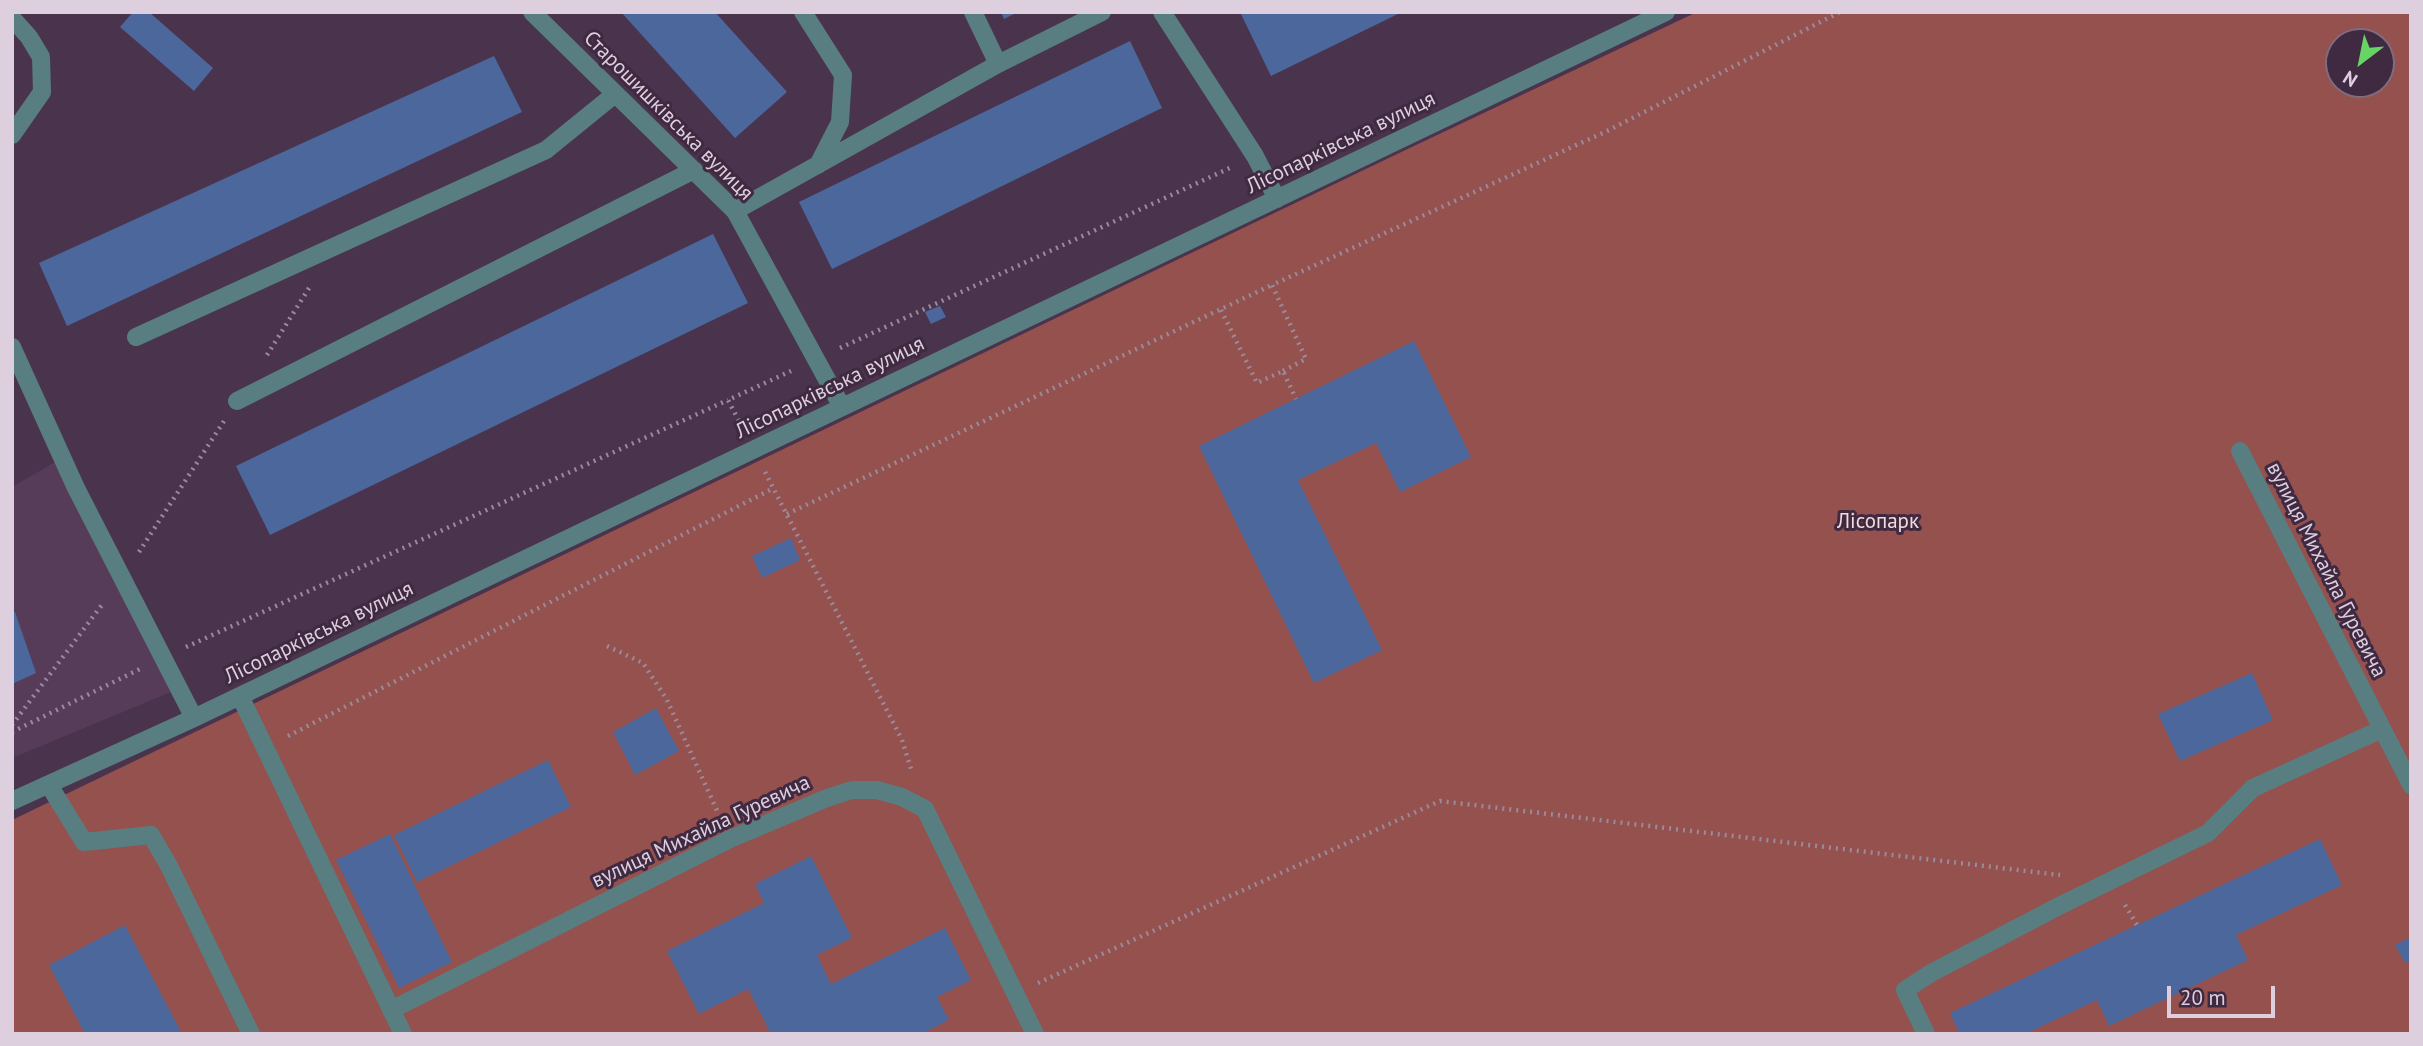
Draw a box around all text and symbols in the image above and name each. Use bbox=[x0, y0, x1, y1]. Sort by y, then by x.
street label: Старошишківська вулиця bbox=[578, 26, 758, 206]
north arrow bbox=[2325, 28, 2395, 98]
text: N bbox=[2338, 66, 2362, 93]
street label: Лісопарківська вулиця bbox=[1242, 86, 1440, 200]
street label: Лісопарківська вулиця bbox=[731, 331, 929, 445]
street label: вулиця Михайла Гуревича bbox=[2261, 458, 2391, 682]
park label: Лісопарк bbox=[1837, 509, 1919, 535]
street label: Лісопарківська вулиця bbox=[220, 576, 418, 690]
street label: вулиця Михайла Гуревича bbox=[588, 770, 814, 894]
scale bar bbox=[2171, 972, 2280, 1016]
text: 20 m bbox=[2180, 984, 2226, 1011]

